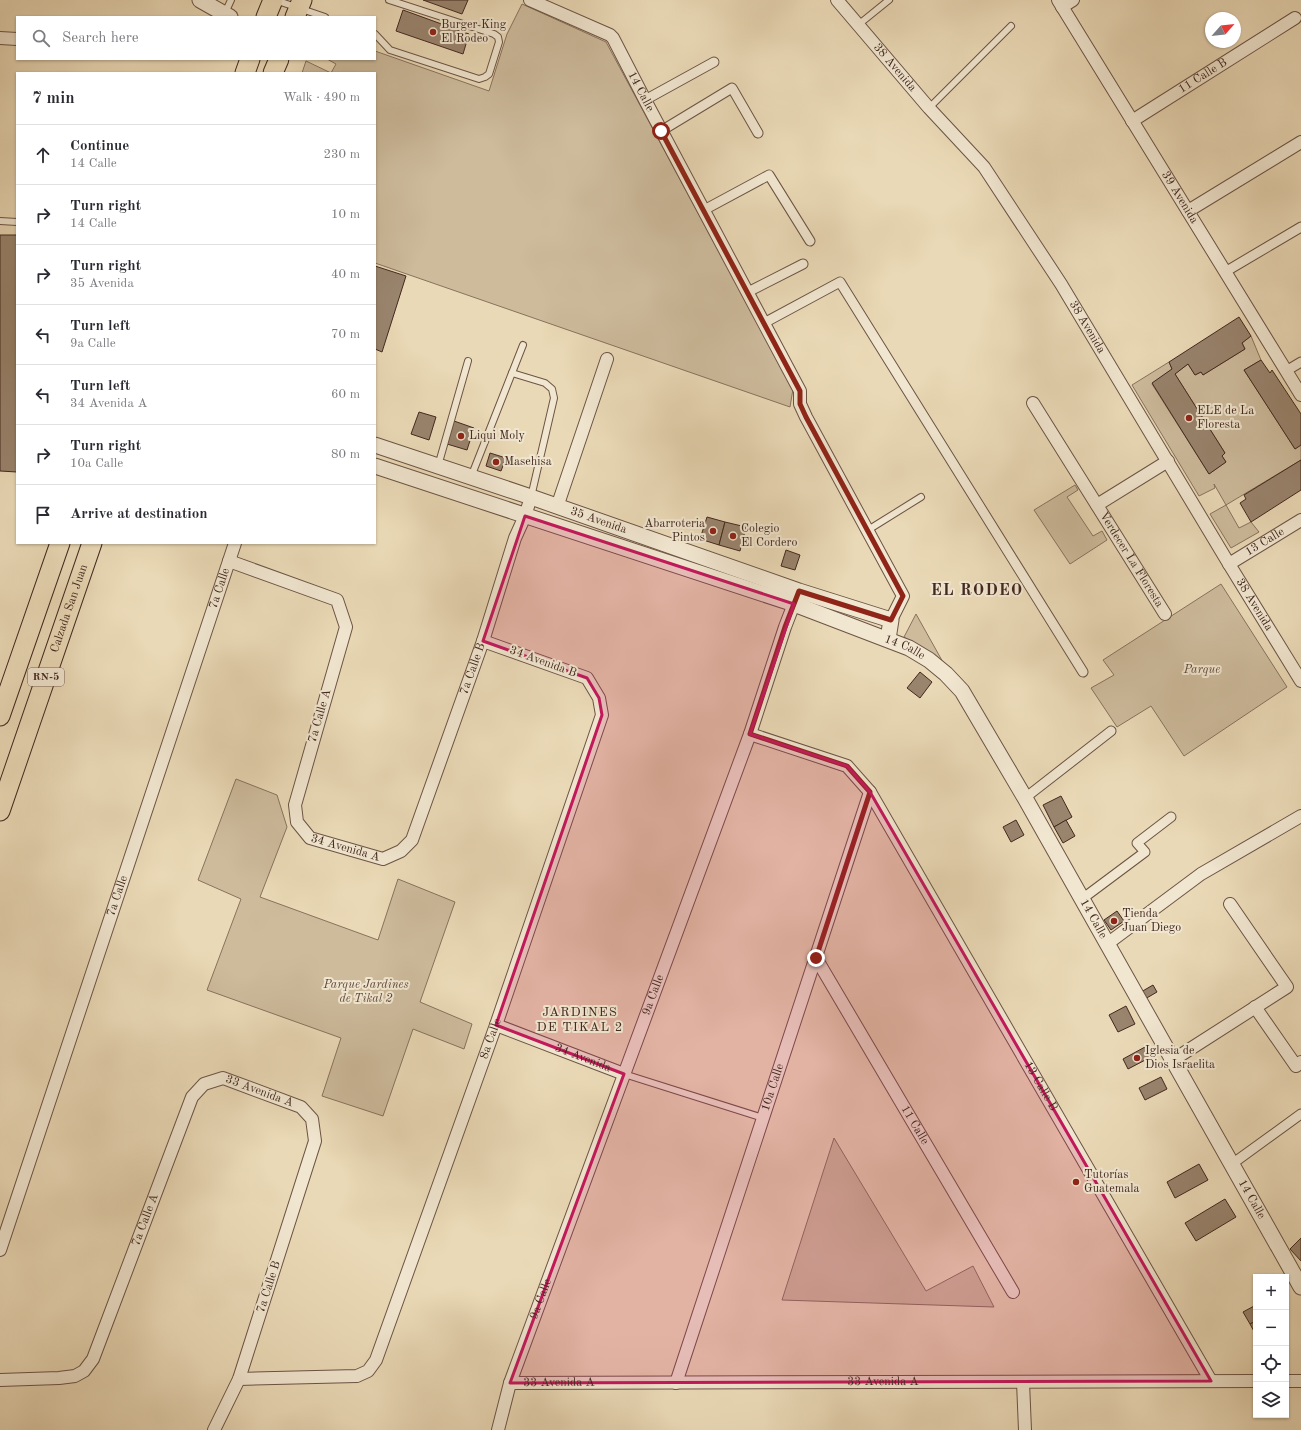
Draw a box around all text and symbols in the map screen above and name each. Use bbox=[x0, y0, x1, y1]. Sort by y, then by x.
north arrow bbox=[1205, 12, 1241, 48]
search box bbox=[16, 16, 376, 60]
place label: Burger King El Rodeo bbox=[441, 19, 507, 45]
icon: search bbox=[30, 27, 52, 49]
marker: Burger King El Rodeo bbox=[428, 27, 438, 37]
text: Search here bbox=[62, 31, 139, 46]
street label: 38 Avenida bbox=[871, 41, 918, 94]
street label: 11 Calle B bbox=[1177, 56, 1229, 96]
street label: 14 Calle bbox=[625, 70, 656, 114]
text: 7 min bbox=[32, 90, 75, 107]
text: Walk · 490 m bbox=[283, 91, 360, 104]
route start bbox=[652, 122, 670, 140]
text: Continue bbox=[70, 139, 129, 154]
icon: ahead bbox=[32, 144, 54, 166]
text: 230 m bbox=[323, 148, 360, 161]
text: 14 Calle bbox=[70, 157, 117, 170]
street label: 39 Avenida bbox=[1159, 169, 1200, 226]
text: Turn right bbox=[70, 199, 141, 214]
icon: right bbox=[32, 204, 54, 226]
text: 10 m bbox=[331, 208, 360, 221]
text: 14 Calle bbox=[70, 217, 117, 230]
text: Turn right bbox=[70, 259, 141, 274]
icon: right bbox=[32, 264, 54, 286]
text: 40 m bbox=[331, 268, 360, 281]
text: 35 Avenida bbox=[70, 277, 134, 290]
street label: 38 Avenida bbox=[1067, 299, 1107, 356]
text: Turn left bbox=[70, 319, 130, 334]
icon: left bbox=[32, 324, 54, 346]
text: 70 m bbox=[331, 328, 360, 341]
text: 9a Calle bbox=[70, 337, 116, 350]
text: Turn left bbox=[70, 379, 130, 394]
icon: left bbox=[32, 384, 54, 406]
text: 60 m bbox=[331, 388, 360, 401]
text: 34 Avenida A bbox=[70, 397, 147, 410]
place label: ELE de La Floresta bbox=[1197, 405, 1254, 431]
marker: ELE de La Floresta bbox=[1184, 413, 1194, 423]
place label: Liqui Moly bbox=[469, 430, 526, 442]
marker: Liqui Moly bbox=[456, 431, 466, 441]
text: Turn right bbox=[70, 439, 141, 454]
icon: right bbox=[32, 444, 54, 466]
text: 80 m bbox=[331, 448, 360, 461]
place label: Masehisa bbox=[504, 456, 552, 468]
text: 10a Calle bbox=[70, 457, 123, 470]
marker: Masehisa bbox=[491, 457, 501, 467]
icon: arrive bbox=[32, 504, 54, 526]
street label: 35 Avenida bbox=[569, 505, 628, 536]
text: Arrive at destination bbox=[70, 507, 208, 522]
street label: Verdecer La Floresta bbox=[1097, 510, 1165, 610]
place label: Abarroteria Pintos bbox=[644, 518, 705, 544]
place label: Colegio El Cordero bbox=[741, 523, 797, 549]
street label: 13 Calle bbox=[1243, 525, 1287, 559]
marker: Abarroteria Pintos bbox=[708, 526, 718, 536]
marker: Colegio El Cordero bbox=[728, 531, 738, 541]
street label: Calzada San Juan bbox=[49, 562, 90, 654]
street label: 7a Calle bbox=[207, 566, 232, 611]
street label: 38 Avenida bbox=[1234, 577, 1275, 633]
district label: EL RODEO bbox=[931, 583, 1023, 599]
street label: 14 Calle bbox=[883, 633, 927, 662]
street label: 7a Calle B bbox=[458, 642, 488, 696]
street label: 34 Avenida B bbox=[508, 644, 578, 680]
park label: Parque bbox=[1183, 664, 1220, 676]
road number: RN-5 bbox=[28, 668, 64, 686]
street label: 7a Calle A bbox=[307, 688, 333, 744]
street label: 34 Avenida A bbox=[309, 833, 381, 864]
street label: 7a Calle bbox=[105, 874, 130, 918]
street label: 14 Calle bbox=[1077, 897, 1109, 941]
place label: Tienda Juan Diego bbox=[1122, 908, 1181, 934]
marker: Tienda Juan Diego bbox=[1109, 916, 1119, 926]
route end bbox=[807, 949, 825, 967]
street label: 9a Calle bbox=[640, 973, 667, 1017]
park label: Parque Jardines de Tikal 2 bbox=[322, 979, 409, 1005]
district label: JARDINES DE TIKAL 2 bbox=[537, 1006, 623, 1034]
street label: 8a Calle bbox=[478, 1016, 504, 1061]
street label: 34 Avenida bbox=[553, 1042, 613, 1074]
place label: Iglesia de Dios Israelita bbox=[1145, 1045, 1215, 1071]
marker: Iglesia de Dios Israelita bbox=[1132, 1053, 1142, 1063]
street label: 13 Calle B bbox=[1021, 1060, 1059, 1113]
street label: 10a Calle bbox=[760, 1062, 787, 1113]
street label: 33 Avenida A bbox=[224, 1073, 295, 1110]
street label: 11 Calle bbox=[898, 1103, 931, 1147]
place label: Tutorías Guatemala bbox=[1084, 1169, 1139, 1195]
marker: Tutorías Guatemala bbox=[1071, 1177, 1081, 1187]
street label: 14 Calle bbox=[1236, 1178, 1268, 1222]
street label: 7a Calle A bbox=[130, 1192, 161, 1248]
street label: 7a Calle B bbox=[255, 1260, 283, 1314]
map controls bbox=[1253, 1274, 1289, 1418]
button: + bbox=[1253, 1274, 1289, 1310]
street label: 9a Calle bbox=[528, 1277, 554, 1321]
button: − bbox=[1253, 1310, 1289, 1346]
button: locate bbox=[1253, 1346, 1289, 1382]
street label: 33 Avenida A bbox=[847, 1376, 919, 1388]
street label: 33 Avenida A bbox=[523, 1377, 595, 1389]
button: layers bbox=[1253, 1382, 1289, 1418]

